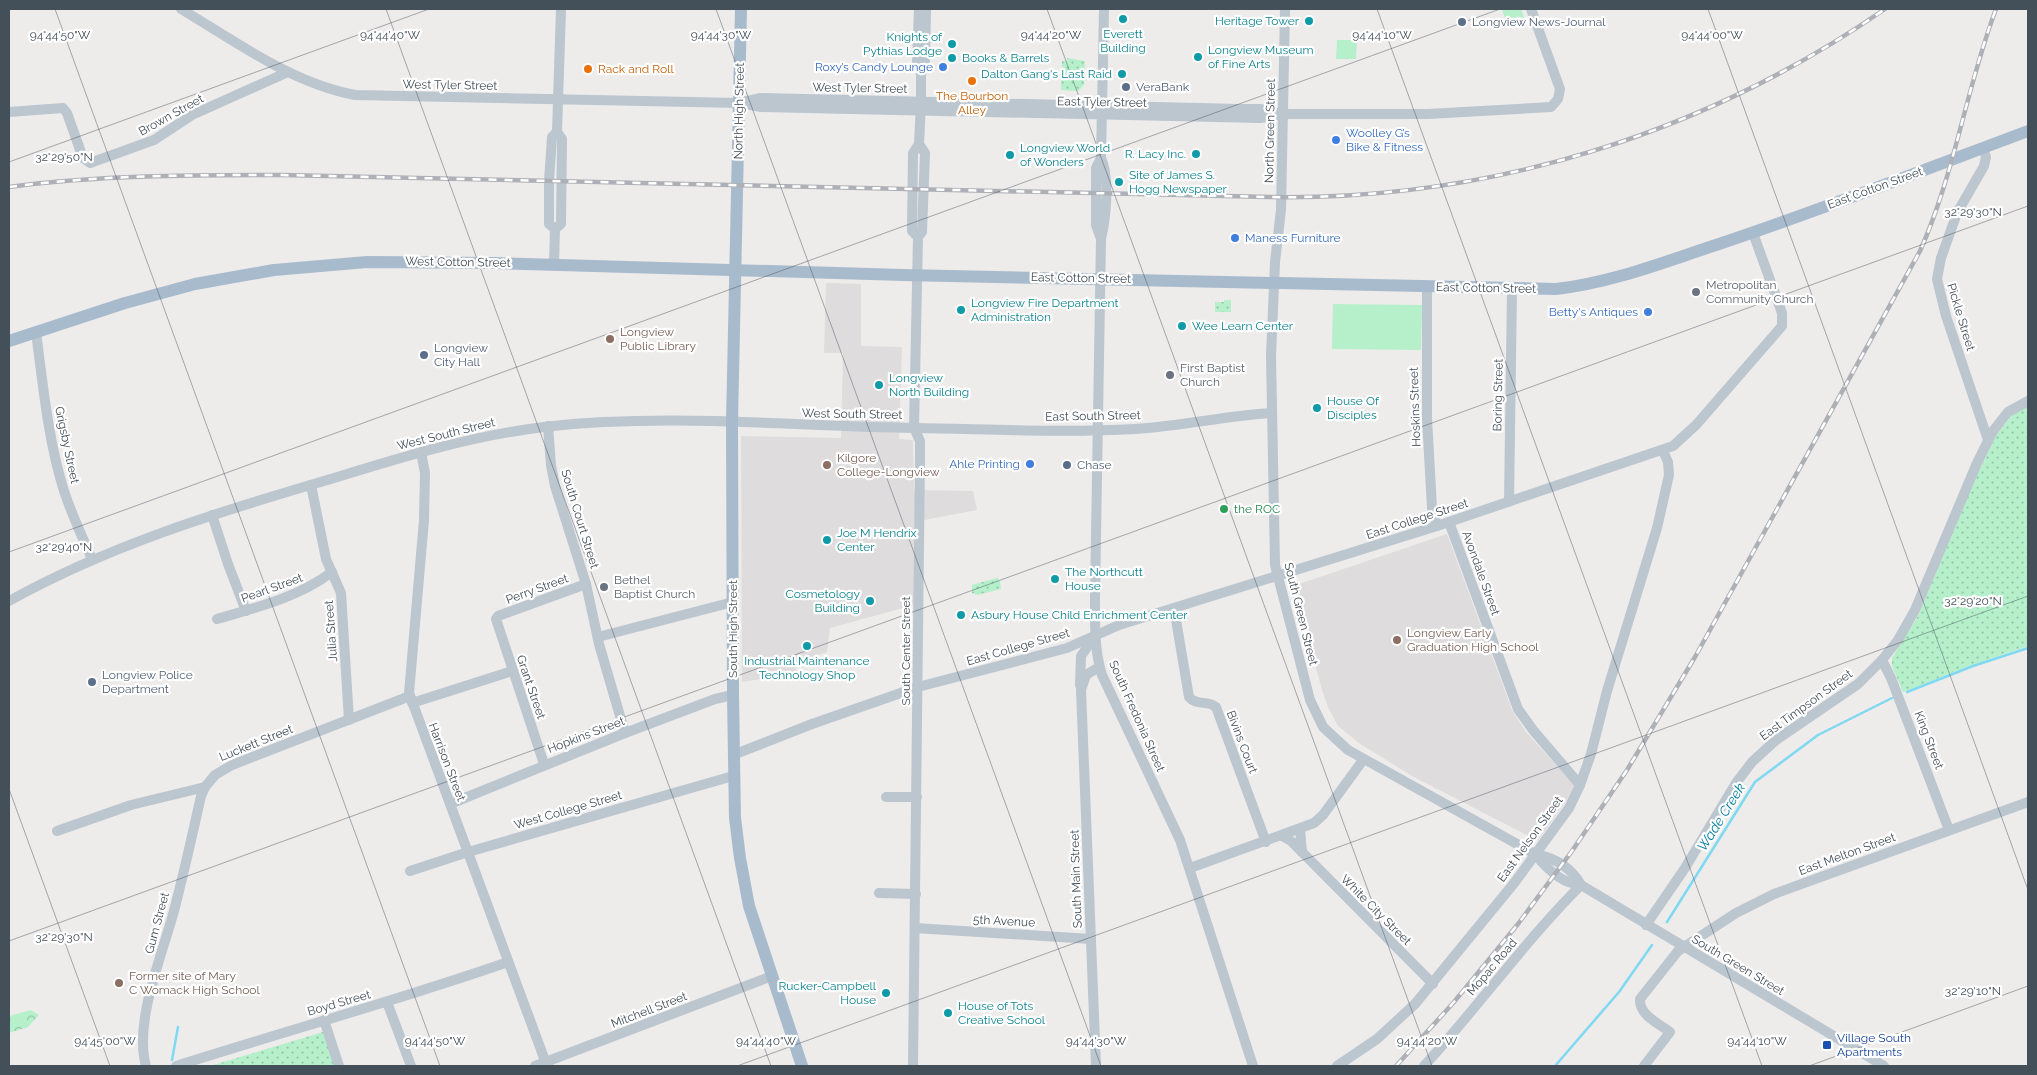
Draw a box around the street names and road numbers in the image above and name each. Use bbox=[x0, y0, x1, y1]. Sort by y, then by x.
street label: North High Street bbox=[731, 62, 747, 160]
street label: West Tyler Street bbox=[403, 77, 497, 93]
street label: North Green Street bbox=[1262, 79, 1278, 183]
street label: West Tyler Street bbox=[813, 80, 907, 96]
street label: Brown Street bbox=[136, 91, 206, 139]
street label: East Tyler Street bbox=[1057, 94, 1147, 110]
street label: East Cotton Street bbox=[1825, 164, 1925, 212]
street label: West Cotton Street bbox=[405, 254, 511, 270]
street label: East Cotton Street bbox=[1031, 270, 1131, 286]
street label: East Cotton Street bbox=[1436, 280, 1536, 296]
street label: Pickle Street bbox=[1944, 282, 1978, 352]
street label: Boring Street bbox=[1490, 359, 1506, 431]
street label: Hoskins Street bbox=[1407, 367, 1423, 447]
street label: Grigsby Street bbox=[52, 405, 82, 485]
street label: West South Street bbox=[802, 406, 902, 422]
street label: East South Street bbox=[1045, 408, 1141, 424]
street label: West South Street bbox=[396, 415, 496, 453]
street label: South Court Street bbox=[558, 468, 602, 570]
street label: East College Street bbox=[1364, 496, 1470, 542]
street label: Avondale Street bbox=[1459, 529, 1503, 617]
street label: South Green Street bbox=[1281, 561, 1321, 667]
street label: Pearl Street bbox=[239, 570, 305, 606]
street label: Perry Street bbox=[504, 571, 570, 607]
street label: South High Street bbox=[726, 580, 740, 678]
street label: South Center Street bbox=[899, 596, 913, 706]
street label: Julia Street bbox=[322, 600, 340, 662]
street label: East College Street bbox=[965, 626, 1071, 668]
street label: Grant Street bbox=[514, 653, 548, 721]
street label: South Fredonia Street bbox=[1106, 658, 1168, 774]
street label: East Timpson Street bbox=[1757, 667, 1855, 743]
street label: Bivins Court bbox=[1224, 709, 1260, 775]
street label: King Street bbox=[1912, 709, 1946, 771]
street label: Hopkins Street bbox=[545, 714, 627, 756]
street label: Harrison Street bbox=[426, 721, 468, 803]
street label: Luckett Street bbox=[217, 722, 295, 764]
street label: West College Street bbox=[513, 788, 623, 832]
street label: East Nelson Street bbox=[1494, 793, 1566, 885]
street label: South Main Street bbox=[1067, 829, 1085, 929]
street label: East Melton Street bbox=[1797, 830, 1897, 878]
street label: White City Street bbox=[1338, 872, 1414, 948]
street label: Gum Street bbox=[142, 891, 172, 955]
street label: 5th Avenue bbox=[972, 912, 1036, 930]
street label: South Green Street bbox=[1689, 932, 1787, 998]
street label: Mopac Road bbox=[1464, 936, 1520, 998]
street label: Boyd Street bbox=[306, 987, 372, 1019]
street label: Mitchell Street bbox=[609, 989, 689, 1031]

